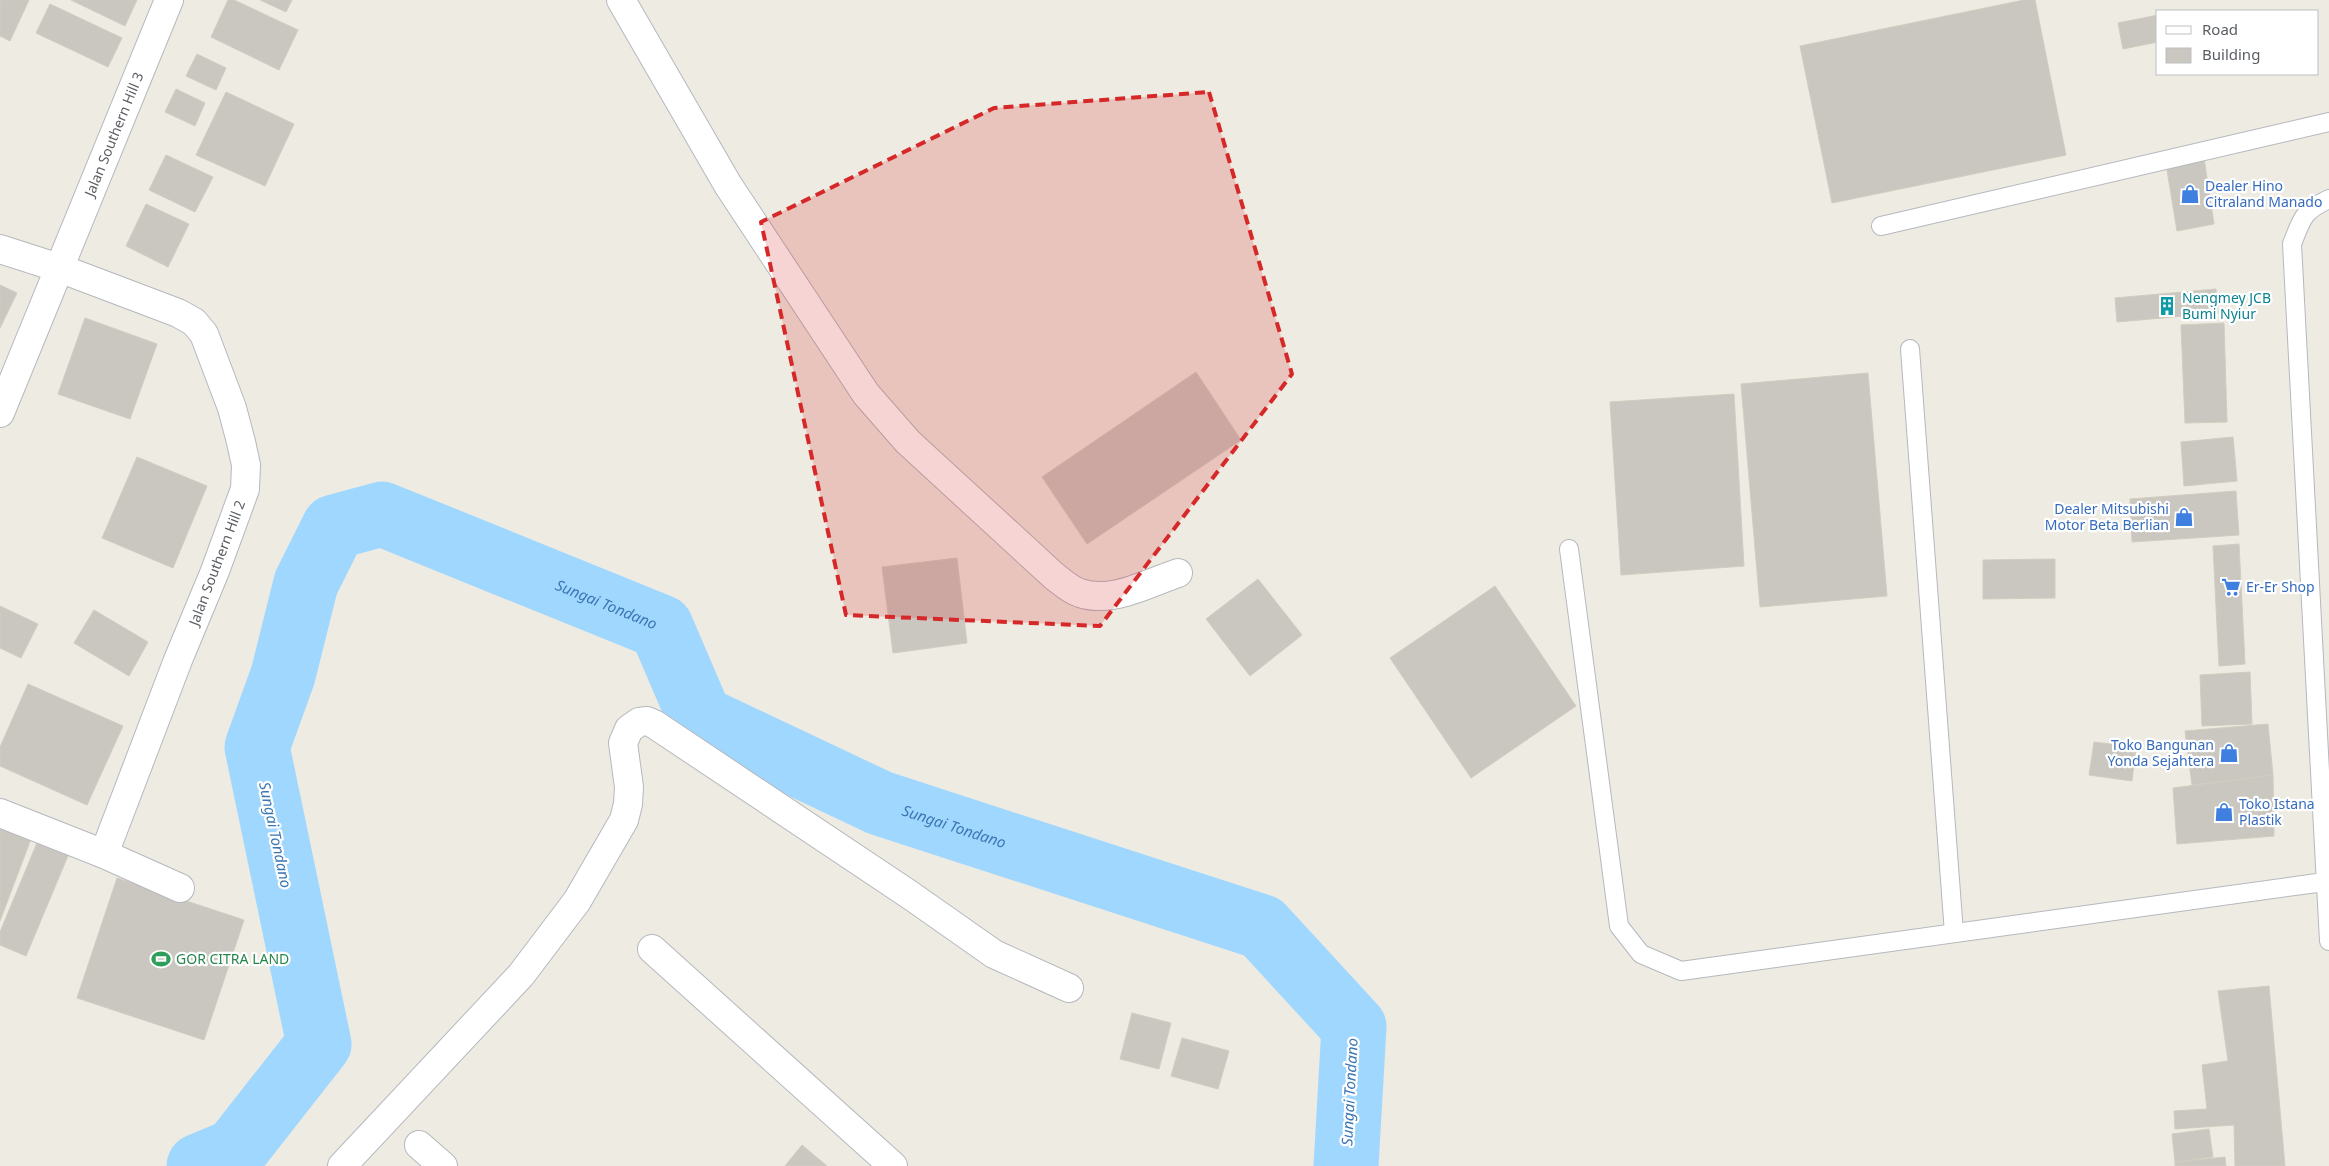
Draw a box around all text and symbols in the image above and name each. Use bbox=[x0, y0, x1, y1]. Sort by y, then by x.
legend bbox=[2156, 10, 2319, 75]
text: Road bbox=[2202, 19, 2238, 39]
text: Building bbox=[2202, 44, 2260, 64]
street label: Jalan Southern Hill 3 bbox=[79, 69, 147, 201]
place label: Dealer Hino Citraland Manado bbox=[2205, 176, 2322, 211]
shop icon: Dealer Hino Citraland Manado bbox=[2179, 183, 2201, 205]
place label: Nengmey JCB Bumi Nyiur bbox=[2182, 288, 2271, 323]
building icon: Nengmey JCB Bumi Nyiur bbox=[2156, 295, 2178, 317]
street label: Jalan Southern Hill 2 bbox=[183, 497, 249, 630]
place label: Dealer Mitsubishi Motor Beta Berlian bbox=[2045, 499, 2169, 534]
shop icon: Dealer Mitsubishi Motor Beta Berlian bbox=[2173, 506, 2195, 528]
water label: Sungai Tondano bbox=[553, 574, 660, 633]
supermarket icon: Er-Er Shop bbox=[2220, 576, 2242, 598]
place label: Er-Er Shop bbox=[2246, 577, 2315, 596]
place label: Toko Bangunan Yonda Sejahtera bbox=[2108, 735, 2214, 770]
shop icon: Toko Bangunan Yonda Sejahtera bbox=[2218, 742, 2240, 764]
water label: Sungai Tondano bbox=[255, 780, 297, 890]
place label: Toko Istana Plastik bbox=[2239, 794, 2315, 829]
water label: Sungai Tondano bbox=[900, 800, 1009, 852]
shop icon: Toko Istana Plastik bbox=[2213, 801, 2235, 823]
sports icon: GOR CITRA LAND bbox=[150, 948, 172, 970]
place label: GOR CITRA LAND bbox=[176, 949, 289, 968]
water label: Sungai Tondano bbox=[1336, 1038, 1362, 1146]

